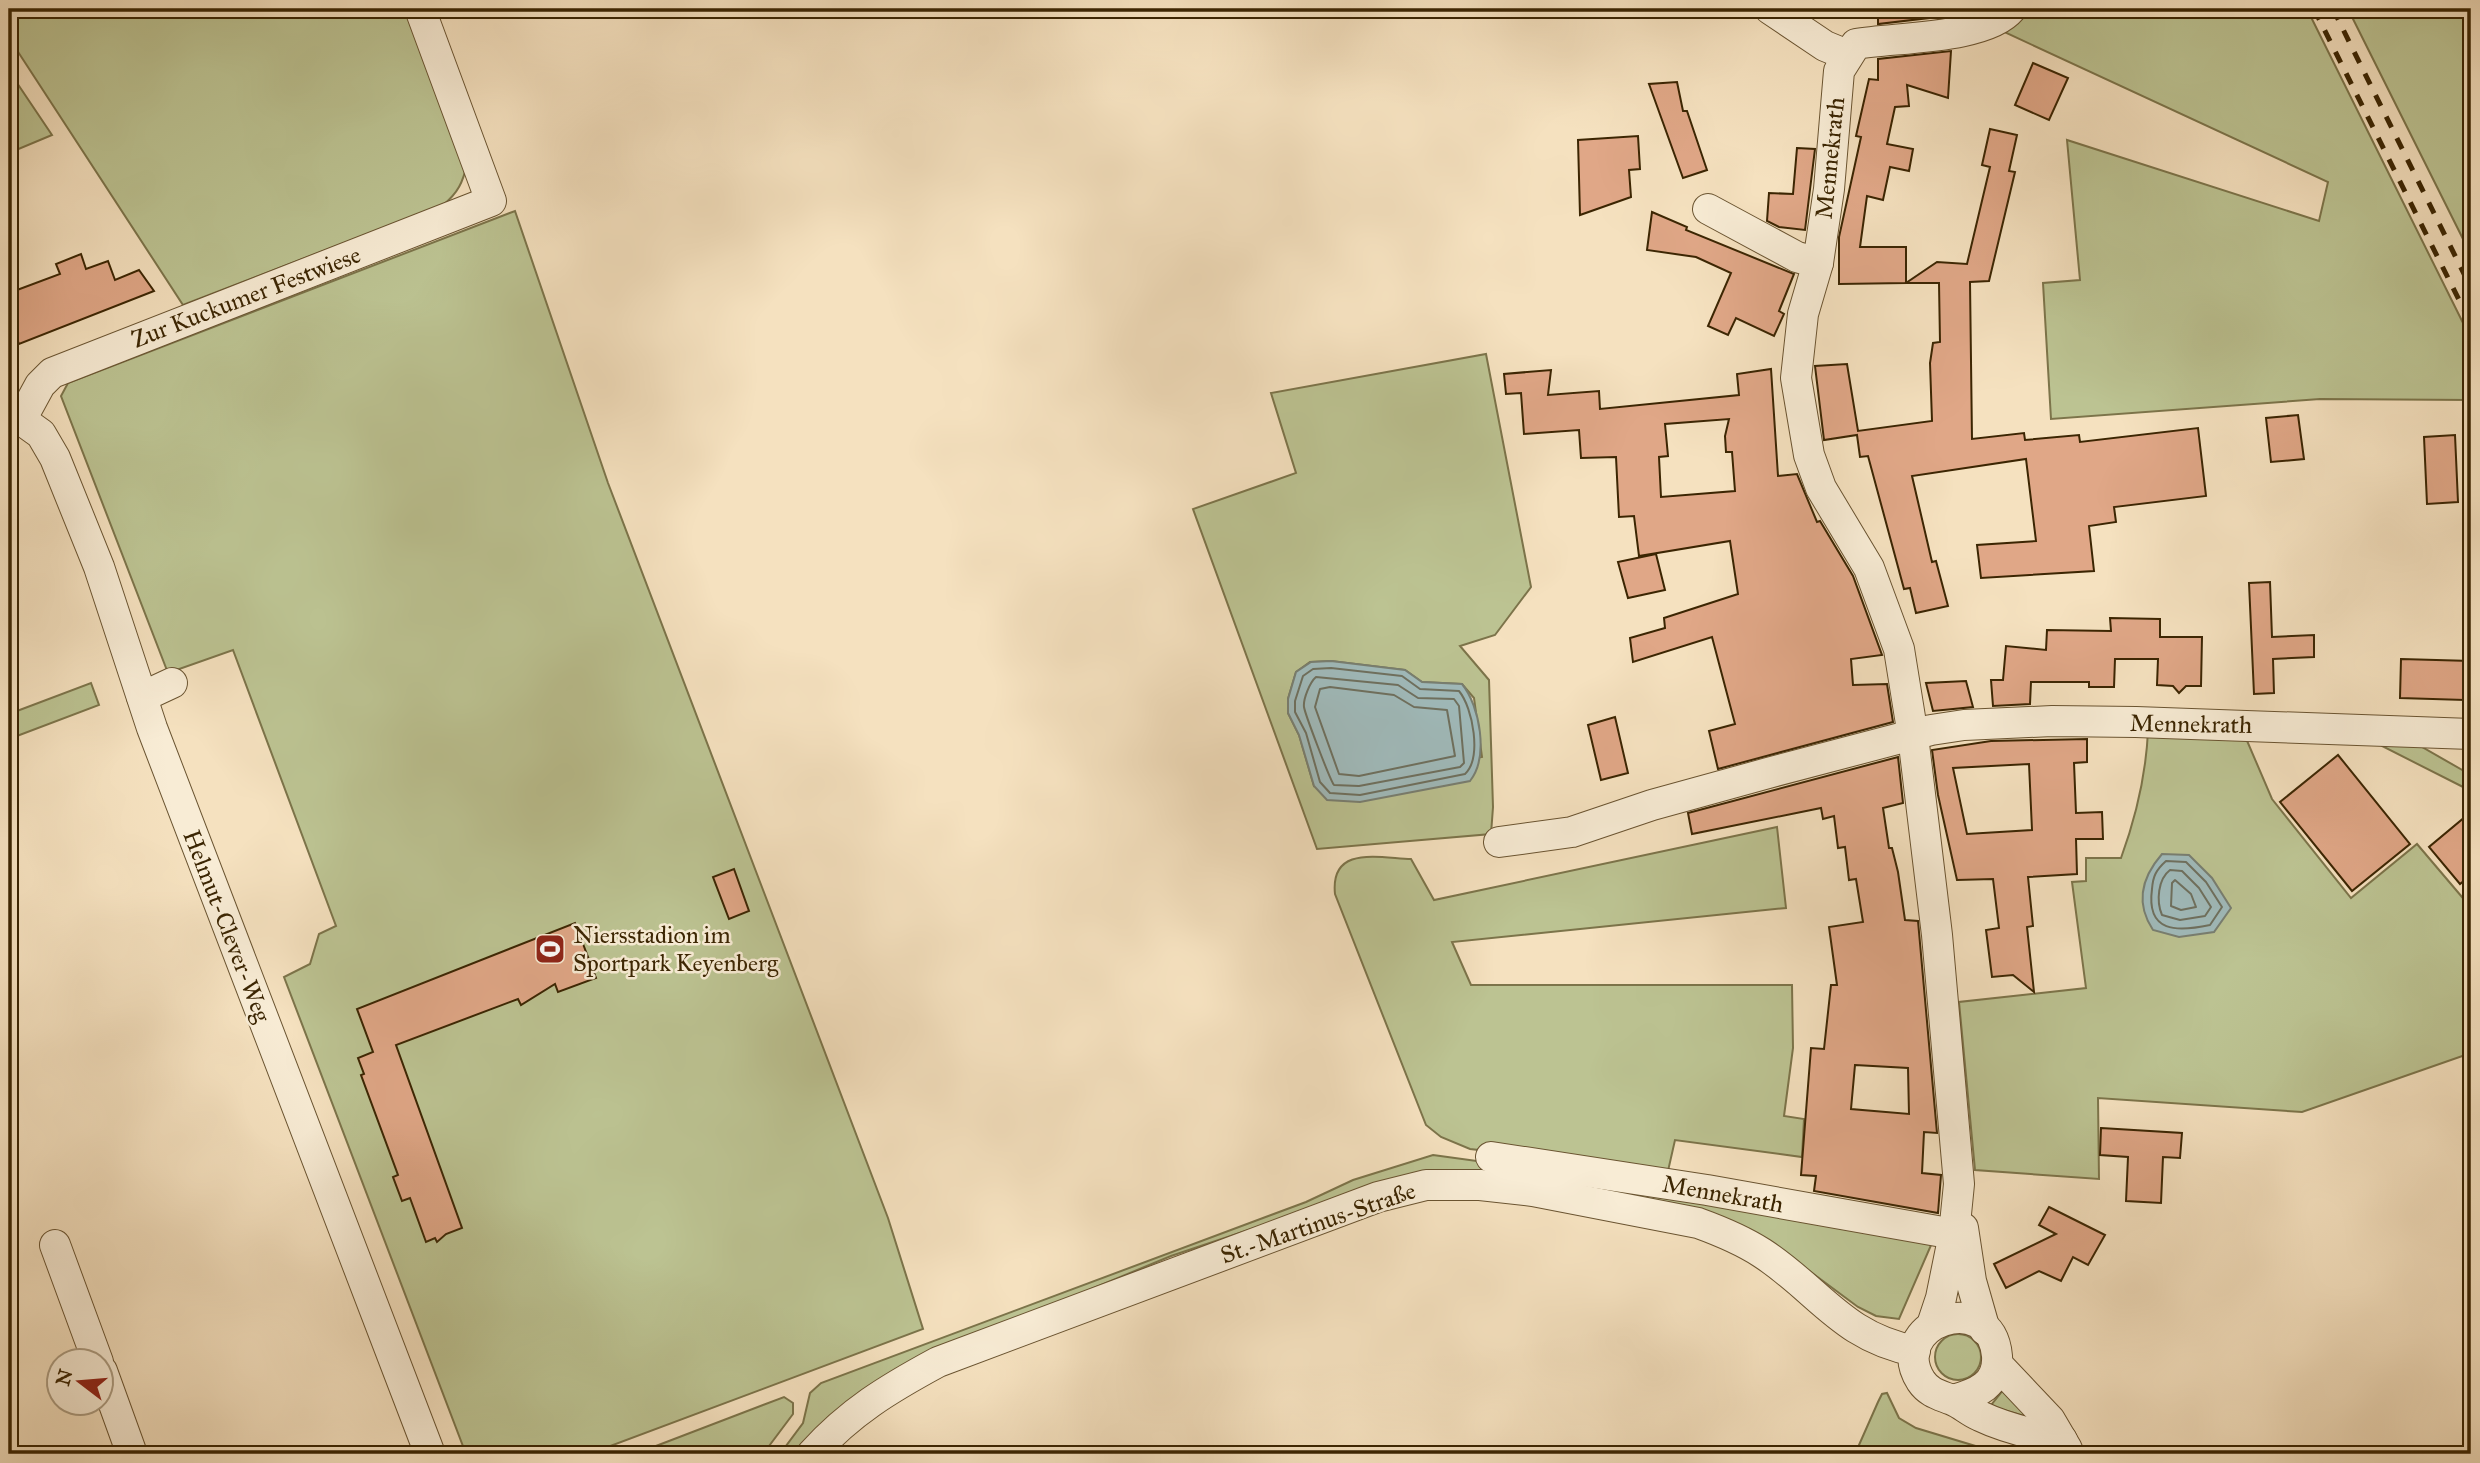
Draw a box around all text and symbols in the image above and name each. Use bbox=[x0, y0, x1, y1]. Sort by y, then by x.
street label: Mennekrath bbox=[1809, 96, 1851, 220]
street label: Zur Kuckumer Festwiese bbox=[127, 239, 365, 355]
street label: Mennekrath bbox=[2129, 708, 2253, 740]
street label: Helmut-Clever-Weg bbox=[176, 825, 278, 1027]
place label: Niersstadion im Sportpark Keyenberg bbox=[573, 920, 779, 978]
sports icon: Niersstadion im Sportpark Keyenberg bbox=[533, 932, 567, 966]
street label: Mennekrath bbox=[1660, 1169, 1786, 1219]
street label: St.-Martinus-Straße bbox=[1217, 1176, 1419, 1270]
north arrow bbox=[46, 1348, 116, 1418]
text: N bbox=[51, 1367, 77, 1388]

